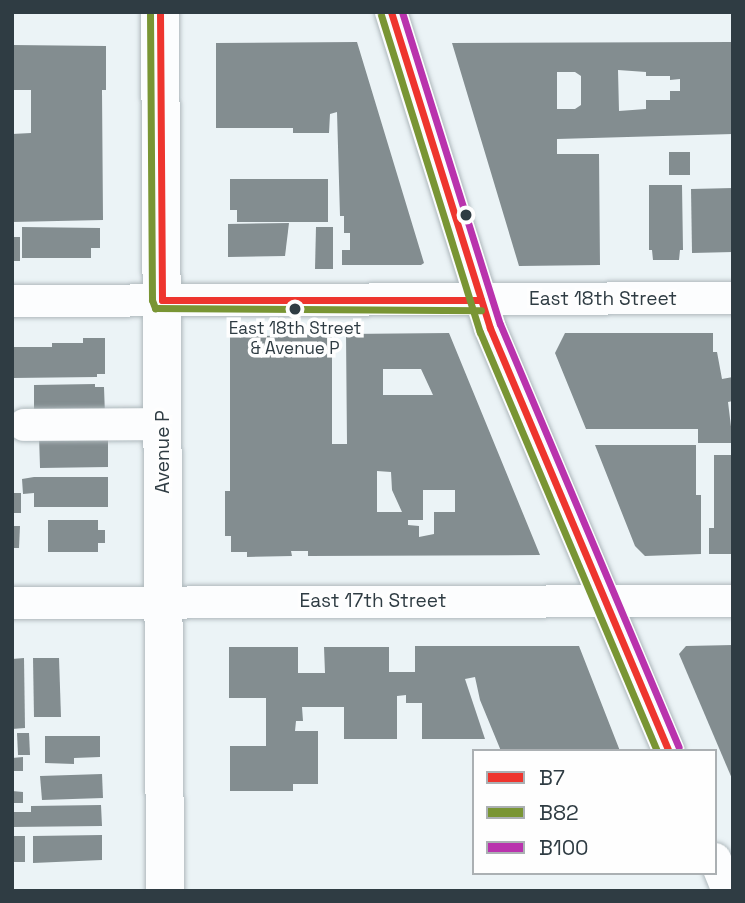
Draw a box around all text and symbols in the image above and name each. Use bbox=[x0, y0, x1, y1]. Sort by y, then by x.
unlabelled marker bbox=[459, 208, 473, 222]
street label: East 18th Street bbox=[529, 288, 677, 310]
marker: East 18th Street & Avenue P bbox=[288, 302, 302, 316]
place label: East 18th Street & Avenue P bbox=[229, 319, 361, 359]
street label: Avenue P bbox=[152, 410, 174, 494]
street label: East 17th Street bbox=[300, 590, 446, 612]
legend bbox=[472, 749, 717, 875]
text: B7 bbox=[539, 764, 565, 791]
text: B82 bbox=[539, 799, 579, 826]
text: B100 bbox=[539, 834, 589, 861]

